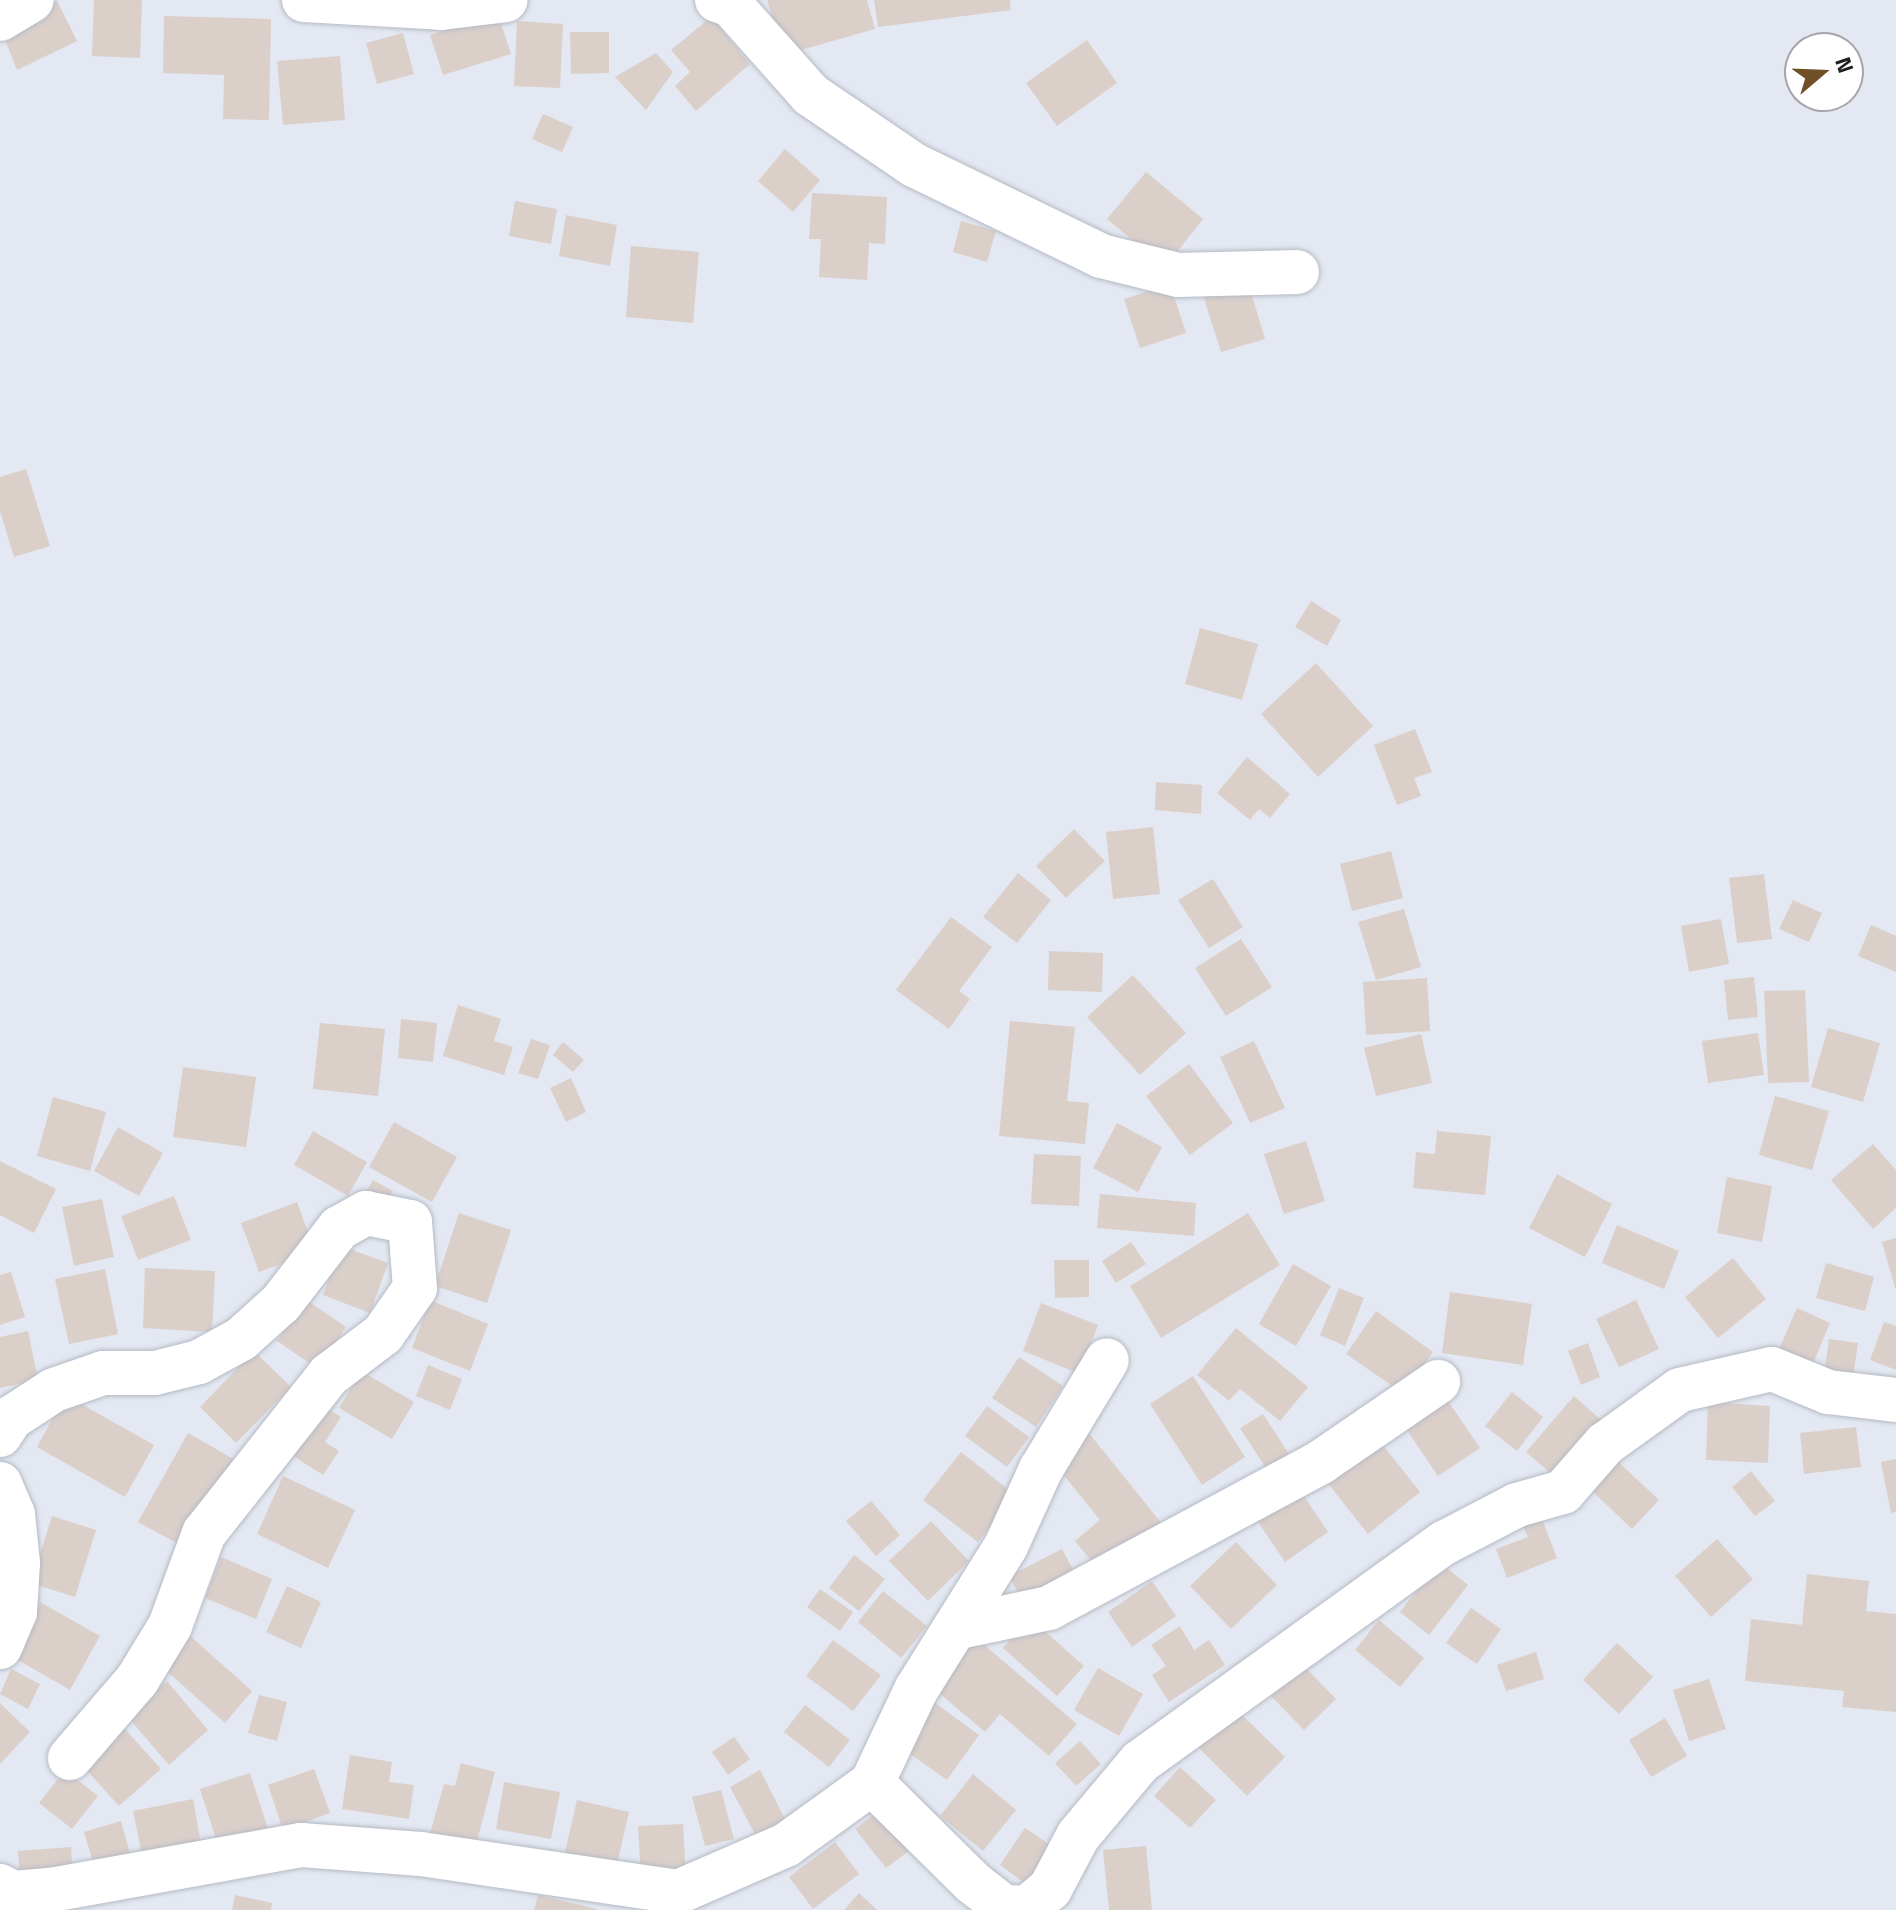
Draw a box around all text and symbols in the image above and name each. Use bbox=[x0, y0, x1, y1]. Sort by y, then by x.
north arrow bbox=[1784, 32, 1864, 112]
text: N bbox=[1826, 52, 1863, 78]

